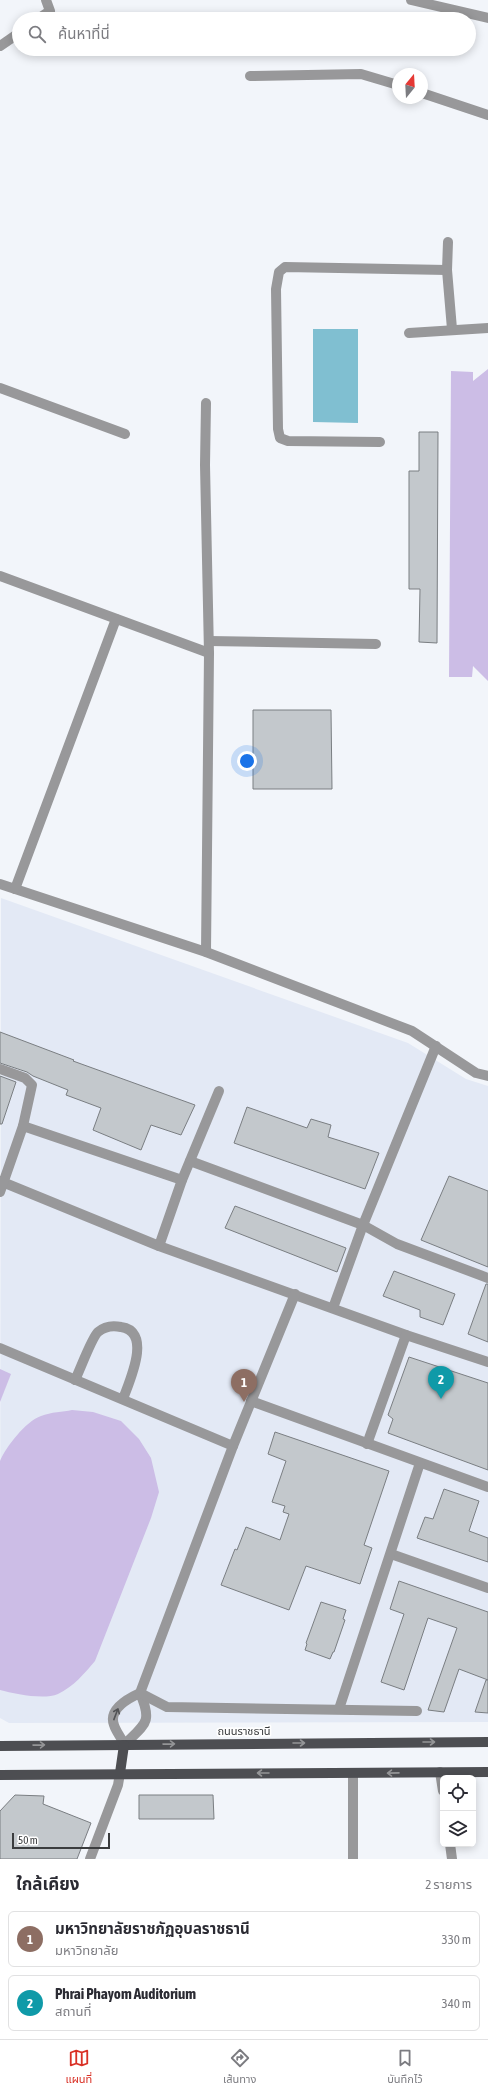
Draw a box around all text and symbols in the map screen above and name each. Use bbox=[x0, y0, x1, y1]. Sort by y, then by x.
search box bbox=[12, 12, 476, 56]
icon: search bbox=[26, 23, 48, 45]
text: ค้นหาที่นี่ bbox=[58, 25, 110, 42]
north arrow bbox=[392, 68, 428, 104]
your location bbox=[237, 751, 257, 771]
pin: 2 bbox=[428, 1366, 454, 1399]
pin: 1 bbox=[231, 1369, 257, 1402]
one-way arrow bbox=[113, 1708, 120, 1721]
street label: ถนนราชธานี bbox=[217, 1725, 271, 1737]
one-way arrow bbox=[422, 1738, 435, 1746]
one-way arrow bbox=[292, 1739, 305, 1747]
one-way arrow bbox=[162, 1740, 175, 1748]
one-way arrow bbox=[32, 1741, 45, 1749]
one-way arrow bbox=[257, 1769, 270, 1777]
one-way arrow bbox=[387, 1769, 400, 1777]
map controls bbox=[440, 1775, 476, 1847]
button: locate bbox=[440, 1775, 476, 1811]
button: layers bbox=[440, 1811, 476, 1847]
scale bar bbox=[12, 1831, 110, 1850]
text: 50 m bbox=[18, 1834, 38, 1846]
text: ใกล้เคียง bbox=[16, 1874, 79, 1894]
text: 2 รายการ bbox=[425, 1877, 472, 1892]
text: มหาวิทยาลัยราชภัฏอุบลราชธานี bbox=[55, 1920, 250, 1937]
text: 1 bbox=[27, 1932, 33, 1947]
text: 330 m bbox=[442, 1932, 471, 1947]
text: มหาวิทยาลัย bbox=[55, 1943, 118, 1958]
text: Phrai Phayom Auditorium bbox=[55, 1985, 196, 2002]
text: 2 bbox=[27, 1996, 33, 2011]
text: 340 m bbox=[442, 1996, 471, 2011]
text: สถานที่ bbox=[55, 2004, 91, 2019]
tab: แผนที่ bbox=[65, 2047, 92, 2088]
tab: เส้นทาง bbox=[223, 2047, 256, 2088]
tab: บันทึกไว้ bbox=[387, 2047, 423, 2088]

